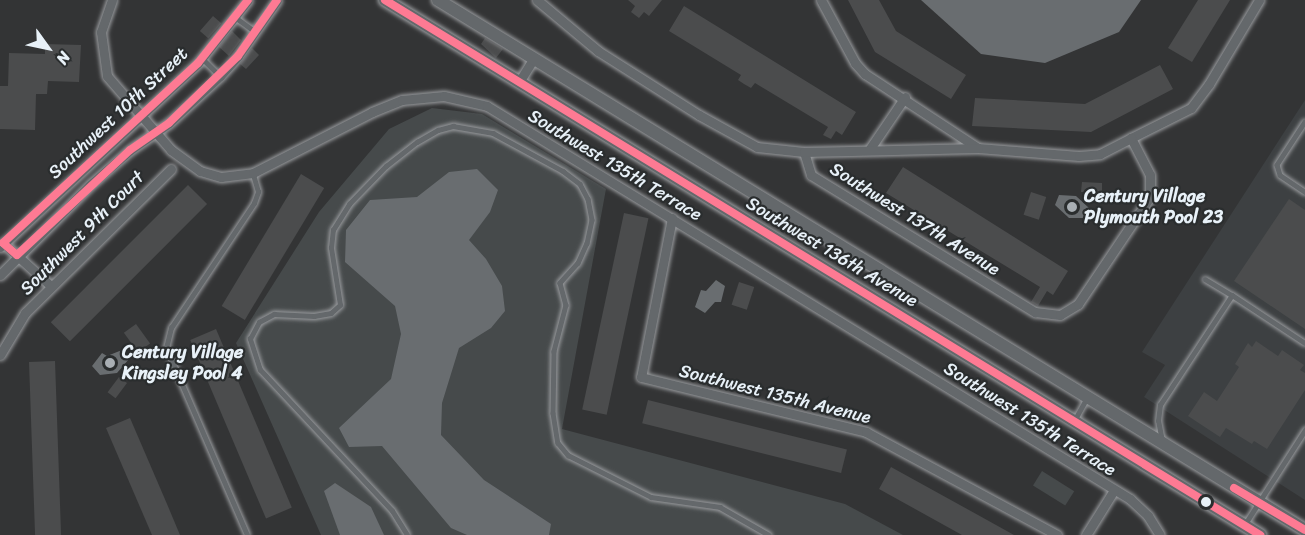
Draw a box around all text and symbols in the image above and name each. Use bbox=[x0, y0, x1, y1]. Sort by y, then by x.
north arrow bbox=[18, 18, 78, 78]
street label: Southwest 10th Street bbox=[44, 43, 192, 183]
text: N bbox=[48, 46, 79, 71]
street label: Southwest 135th Terrace bbox=[524, 104, 706, 226]
street label: Southwest 137th Avenue bbox=[826, 158, 1004, 280]
street label: Southwest 9th Court bbox=[15, 166, 149, 300]
place label: Century Village Plymouth Pool 23 bbox=[1084, 186, 1223, 228]
street label: Southwest 136th Avenue bbox=[742, 192, 922, 312]
marker: Century Village Plymouth Pool 23 bbox=[1065, 200, 1079, 214]
place label: Century Village Kingsley Pool 4 bbox=[122, 342, 244, 385]
marker: Century Village Kingsley Pool 4 bbox=[103, 356, 117, 370]
street label: Southwest 135th Terrace bbox=[940, 357, 1120, 481]
street label: Southwest 135th Avenue bbox=[677, 360, 873, 428]
unlabelled marker bbox=[1200, 496, 1212, 508]

